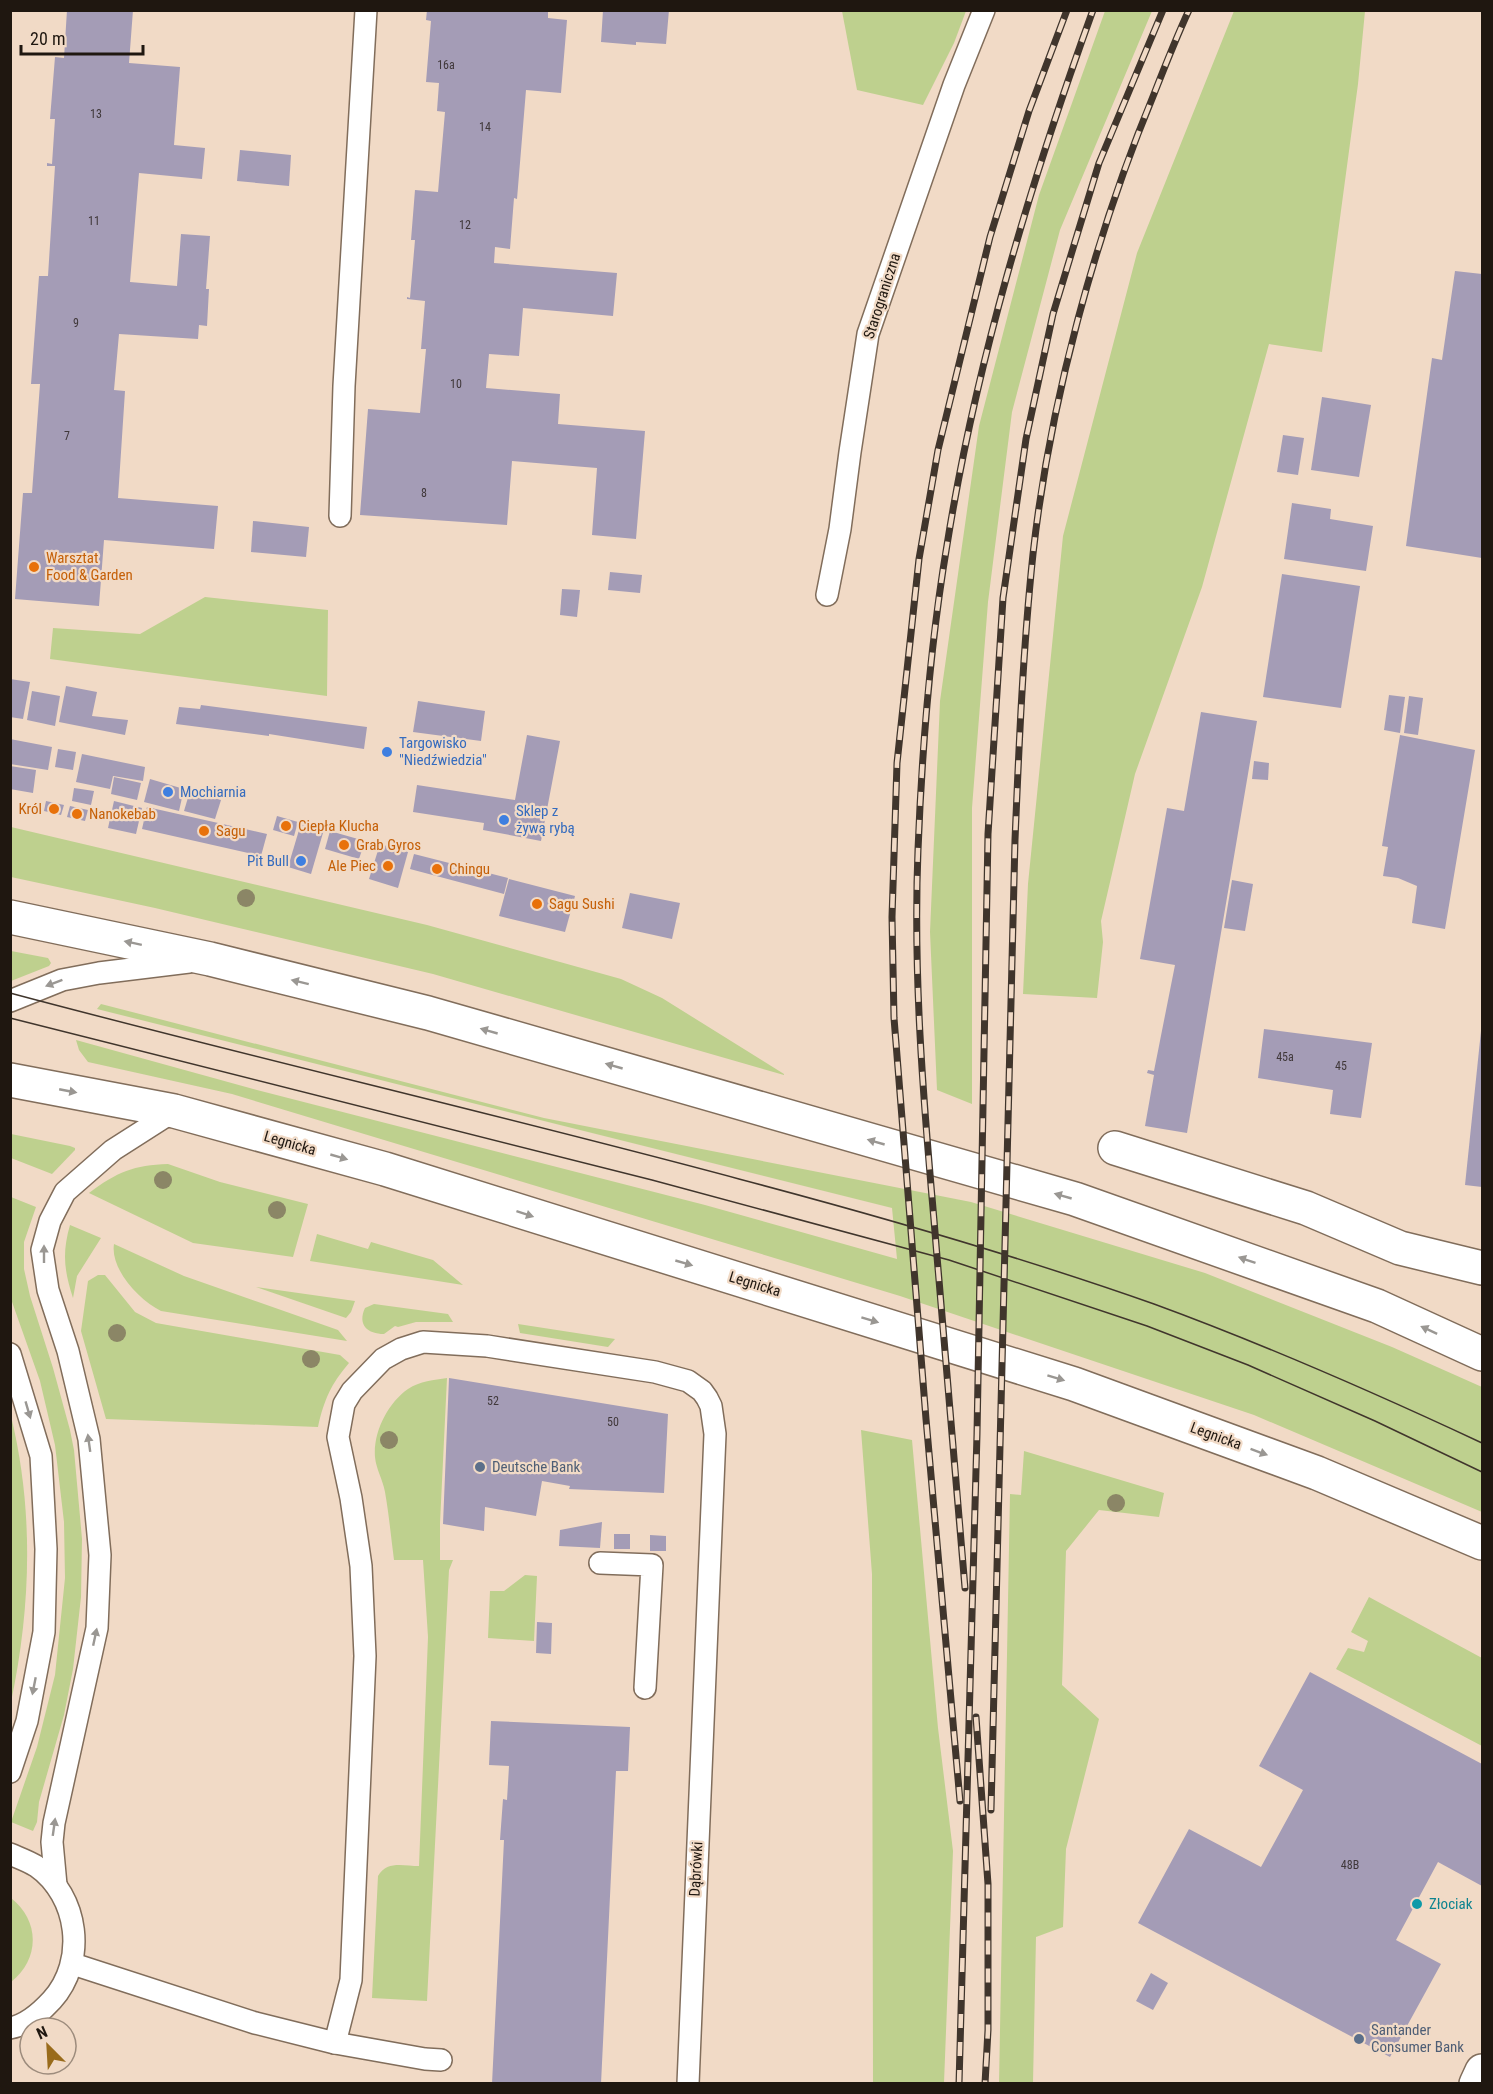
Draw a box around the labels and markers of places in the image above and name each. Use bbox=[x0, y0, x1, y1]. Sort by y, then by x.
place label: Warsztat Food & Garden bbox=[46, 549, 133, 584]
marker: Warsztat Food & Garden bbox=[27, 560, 41, 574]
place label: Targowisko "Niedźwiedzia" bbox=[399, 734, 487, 769]
marker: Targowisko "Niedźwiedzia" bbox=[380, 745, 394, 759]
place label: Mochiarnia bbox=[180, 783, 246, 801]
marker: Mochiarnia bbox=[161, 785, 175, 799]
place label: Król bbox=[18, 800, 42, 818]
marker: Król bbox=[47, 802, 61, 816]
place label: Sklep z żywą rybą bbox=[516, 802, 575, 837]
place label: Nanokebab bbox=[89, 805, 156, 823]
marker: Nanokebab bbox=[70, 807, 84, 821]
marker: Sklep z żywą rybą bbox=[497, 813, 511, 827]
place label: Ciepła Klucha bbox=[298, 817, 379, 835]
marker: Ciepła Klucha bbox=[279, 819, 293, 833]
place label: Sagu bbox=[216, 822, 246, 840]
marker: Sagu bbox=[197, 824, 211, 838]
place label: Grab Gyros bbox=[356, 836, 421, 854]
marker: Grab Gyros bbox=[337, 838, 351, 852]
place label: Pit Bull bbox=[247, 852, 289, 870]
marker: Pit Bull bbox=[294, 854, 308, 868]
place label: Ale Piec bbox=[328, 857, 376, 875]
marker: Ale Piec bbox=[381, 859, 395, 873]
place label: Chingu bbox=[449, 860, 490, 878]
marker: Chingu bbox=[430, 862, 444, 876]
place label: Sagu Sushi bbox=[549, 895, 615, 913]
marker: Sagu Sushi bbox=[530, 897, 544, 911]
place label: Deutsche Bank bbox=[492, 1458, 580, 1476]
marker: Deutsche Bank bbox=[473, 1460, 487, 1474]
place label: Złociak bbox=[1429, 1895, 1473, 1913]
marker: Złociak bbox=[1410, 1897, 1424, 1911]
place label: Santander Consumer Bank bbox=[1371, 2021, 1464, 2056]
marker: Santander Consumer Bank bbox=[1352, 2032, 1366, 2046]

